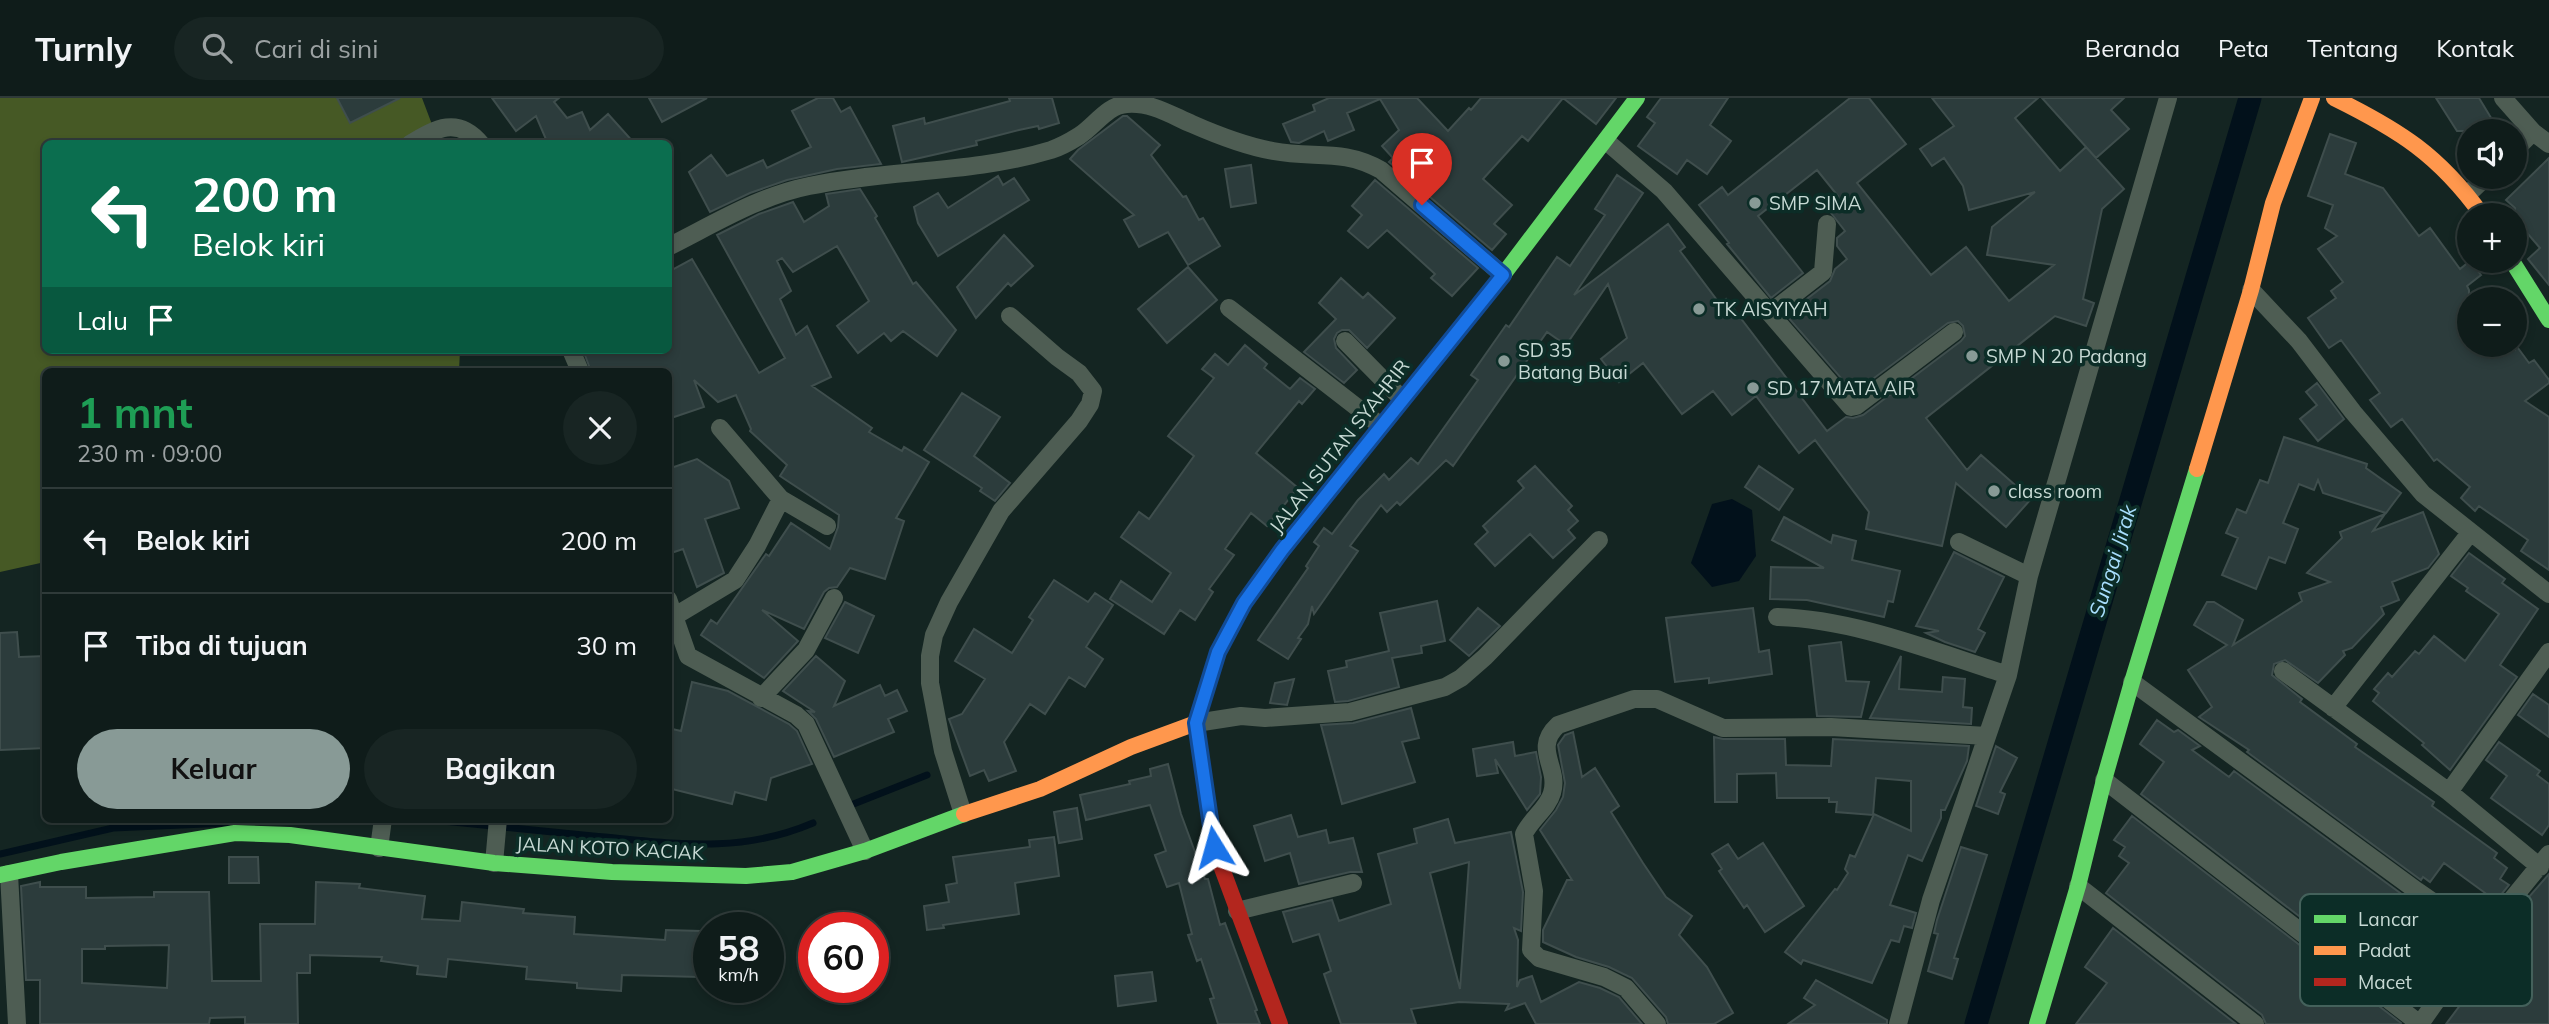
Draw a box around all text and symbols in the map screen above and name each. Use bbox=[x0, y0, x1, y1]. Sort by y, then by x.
search box bbox=[174, 17, 664, 80]
text: Turnly bbox=[35, 28, 132, 69]
icon: search bbox=[198, 29, 236, 67]
text: Cari di sini bbox=[254, 32, 378, 65]
text: Beranda bbox=[2085, 33, 2180, 63]
text: Peta bbox=[2218, 33, 2269, 63]
text: Tentang bbox=[2307, 33, 2398, 63]
text: Kontak bbox=[2436, 33, 2514, 63]
map controls bbox=[2457, 119, 2527, 357]
button: sound bbox=[2457, 119, 2527, 189]
pin bbox=[1392, 133, 1452, 205]
icon: arrive bbox=[1403, 144, 1441, 182]
text: 200 m bbox=[192, 163, 338, 224]
icon: left bbox=[77, 168, 168, 259]
place label: SMP SIMA bbox=[1769, 191, 1862, 215]
marker: SMP SIMA bbox=[1747, 195, 1763, 211]
button: + bbox=[2457, 203, 2527, 273]
text: Belok kiri bbox=[192, 224, 325, 264]
button: − bbox=[2457, 287, 2527, 357]
place label: TK AISYIYAH bbox=[1713, 297, 1827, 321]
icon: arrive bbox=[142, 301, 180, 339]
marker: TK AISYIYAH bbox=[1691, 301, 1707, 317]
text: Lalu bbox=[77, 304, 128, 337]
place label: SD 35 Batang Buai bbox=[1518, 338, 1628, 384]
place label: SMP N 20 Padang bbox=[1986, 344, 2147, 368]
marker: SMP N 20 Padang bbox=[1964, 348, 1980, 364]
marker: SD 35 Batang Buai bbox=[1496, 353, 1512, 369]
street label: JALAN SUTAN SYAHRIR bbox=[1264, 354, 1414, 538]
place label: SD 17 MATA AIR bbox=[1767, 376, 1916, 400]
marker: SD 17 MATA AIR bbox=[1745, 380, 1761, 396]
text: 1 mnt bbox=[77, 386, 193, 439]
button: close bbox=[563, 391, 637, 465]
text: 230 m · 09:00 bbox=[77, 439, 222, 468]
place label: class room bbox=[2008, 479, 2102, 503]
marker: class room bbox=[1986, 483, 2002, 499]
water label: Sungai Jirak bbox=[2083, 500, 2142, 620]
icon: left bbox=[77, 522, 115, 560]
text: Belok kiri bbox=[136, 524, 250, 557]
text: 200 m bbox=[561, 524, 637, 557]
icon: arrive bbox=[77, 627, 115, 665]
text: Tiba di tujuan bbox=[136, 629, 308, 662]
text: 30 m bbox=[576, 629, 637, 662]
button: Keluar bbox=[77, 729, 350, 809]
button: Bagikan bbox=[364, 729, 637, 809]
position arrow bbox=[1177, 810, 1251, 884]
street label: JALAN KOTO KACIAK bbox=[515, 831, 705, 865]
legend bbox=[2300, 894, 2532, 1006]
text: Lancar bbox=[2358, 907, 2419, 931]
speed limit sign: 60 bbox=[798, 912, 889, 1003]
text: 58 bbox=[717, 926, 760, 970]
text: Padat bbox=[2358, 938, 2411, 962]
text: km/h bbox=[718, 963, 759, 986]
text: Macet bbox=[2358, 970, 2412, 994]

